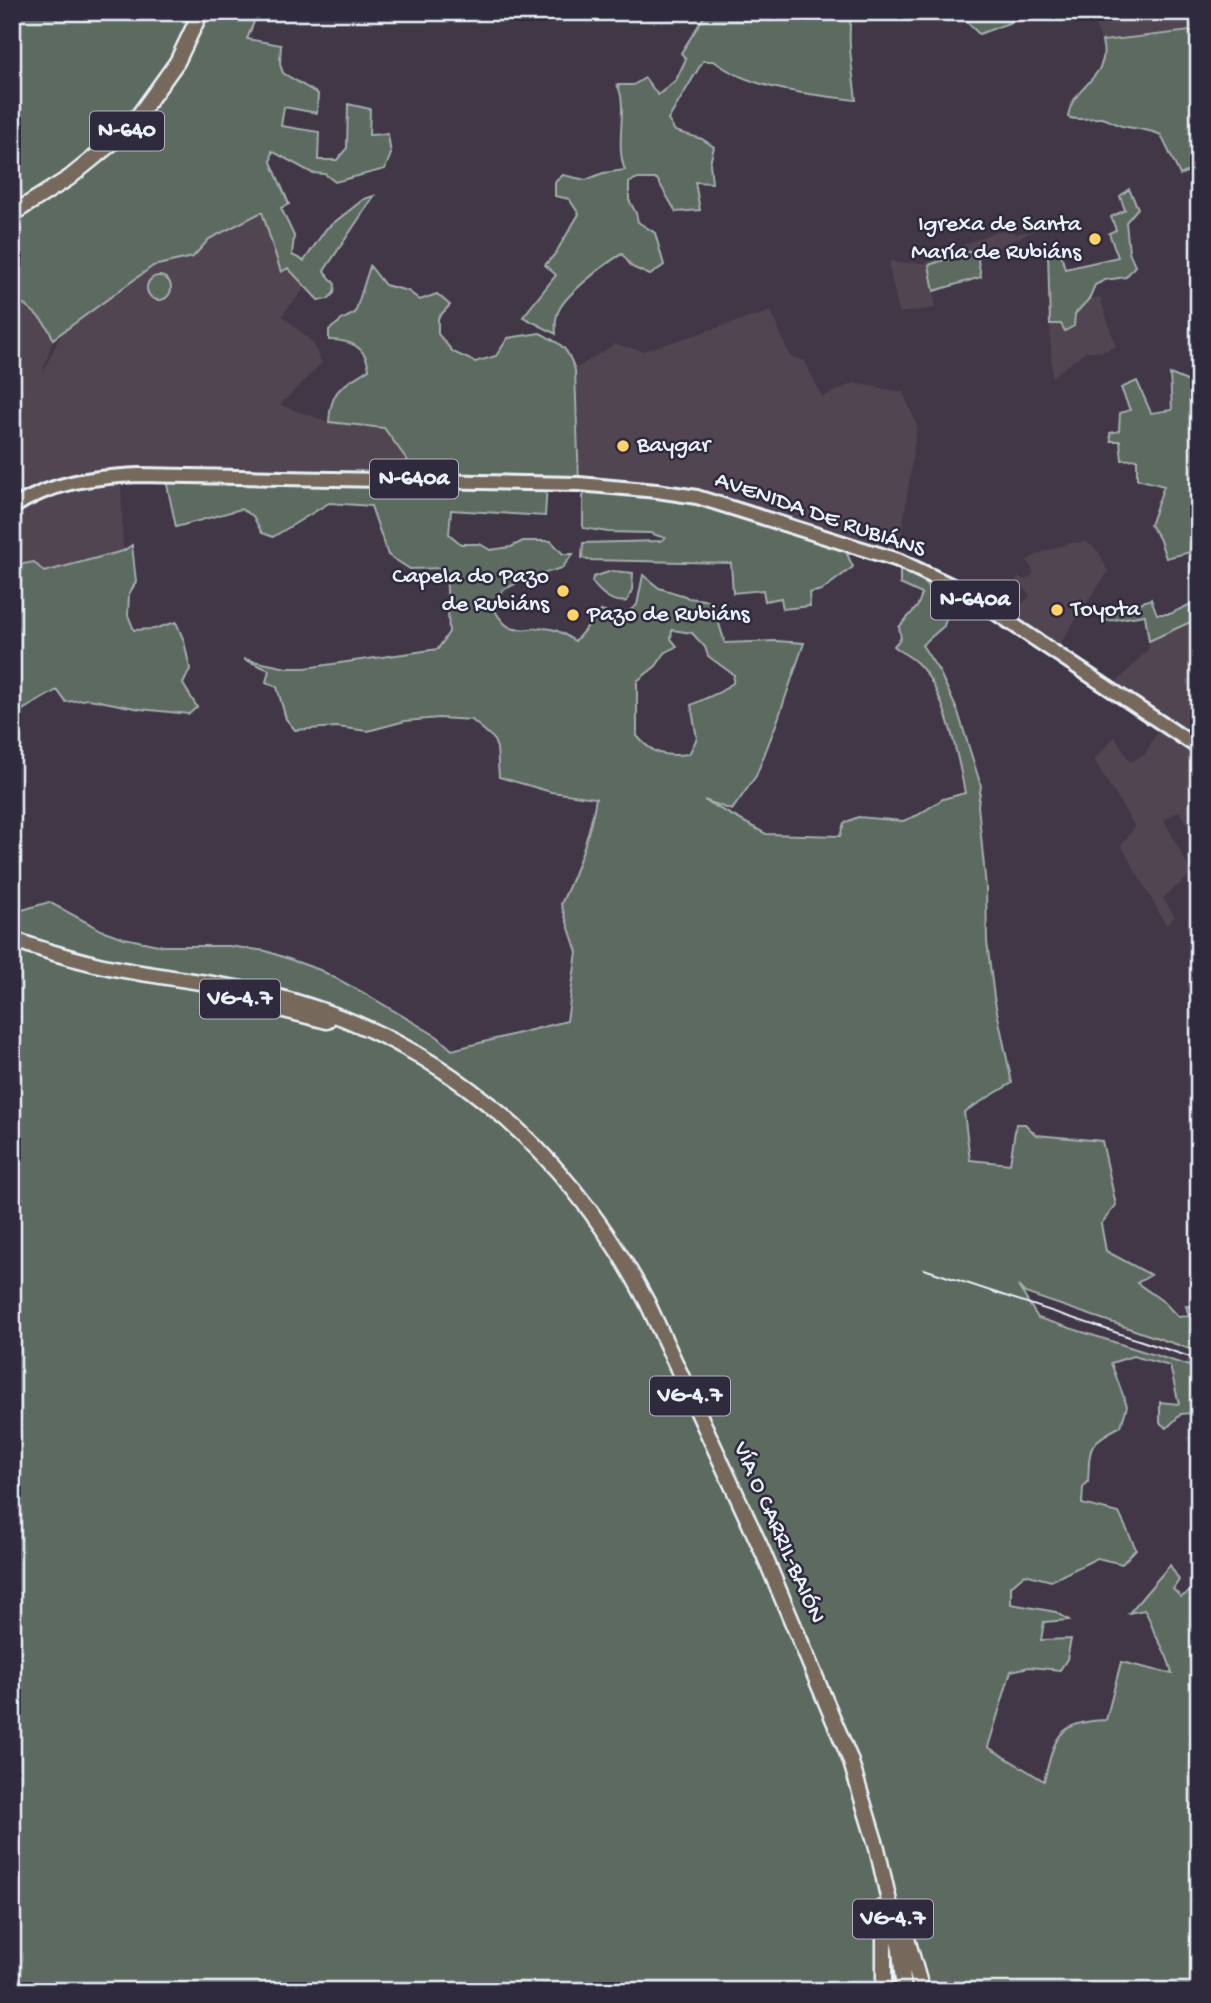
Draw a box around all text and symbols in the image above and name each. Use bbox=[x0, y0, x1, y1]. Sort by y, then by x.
road number: N-640 bbox=[90, 112, 164, 150]
place label: Igrexa de Santa María de Rubiáns bbox=[911, 211, 1082, 268]
marker: Igrexa de Santa María de Rubiáns bbox=[1087, 231, 1103, 247]
place label: Baygar bbox=[636, 432, 712, 461]
marker: Baygar bbox=[615, 438, 631, 454]
road number: N-640a bbox=[370, 460, 458, 499]
street label: AVENIDA DE RUBIÁNS bbox=[711, 466, 930, 566]
place label: Capela do Pazo de Rubiáns bbox=[392, 563, 550, 620]
road number: N-640a bbox=[931, 580, 1019, 620]
marker: Capela do Pazo de Rubiáns bbox=[555, 583, 571, 599]
place label: Toyota bbox=[1069, 596, 1141, 625]
place label: Pazo de Rubiáns bbox=[586, 601, 751, 630]
marker: Toyota bbox=[1049, 602, 1065, 618]
marker: Pazo de Rubiáns bbox=[565, 607, 581, 623]
road number: VG-4.7 bbox=[200, 980, 280, 1018]
road number: VG-4.7 bbox=[650, 1376, 730, 1415]
street label: VÍA O CARRIL-BAIÓN bbox=[725, 1437, 831, 1628]
road number: VG-4.7 bbox=[853, 1900, 933, 1938]

